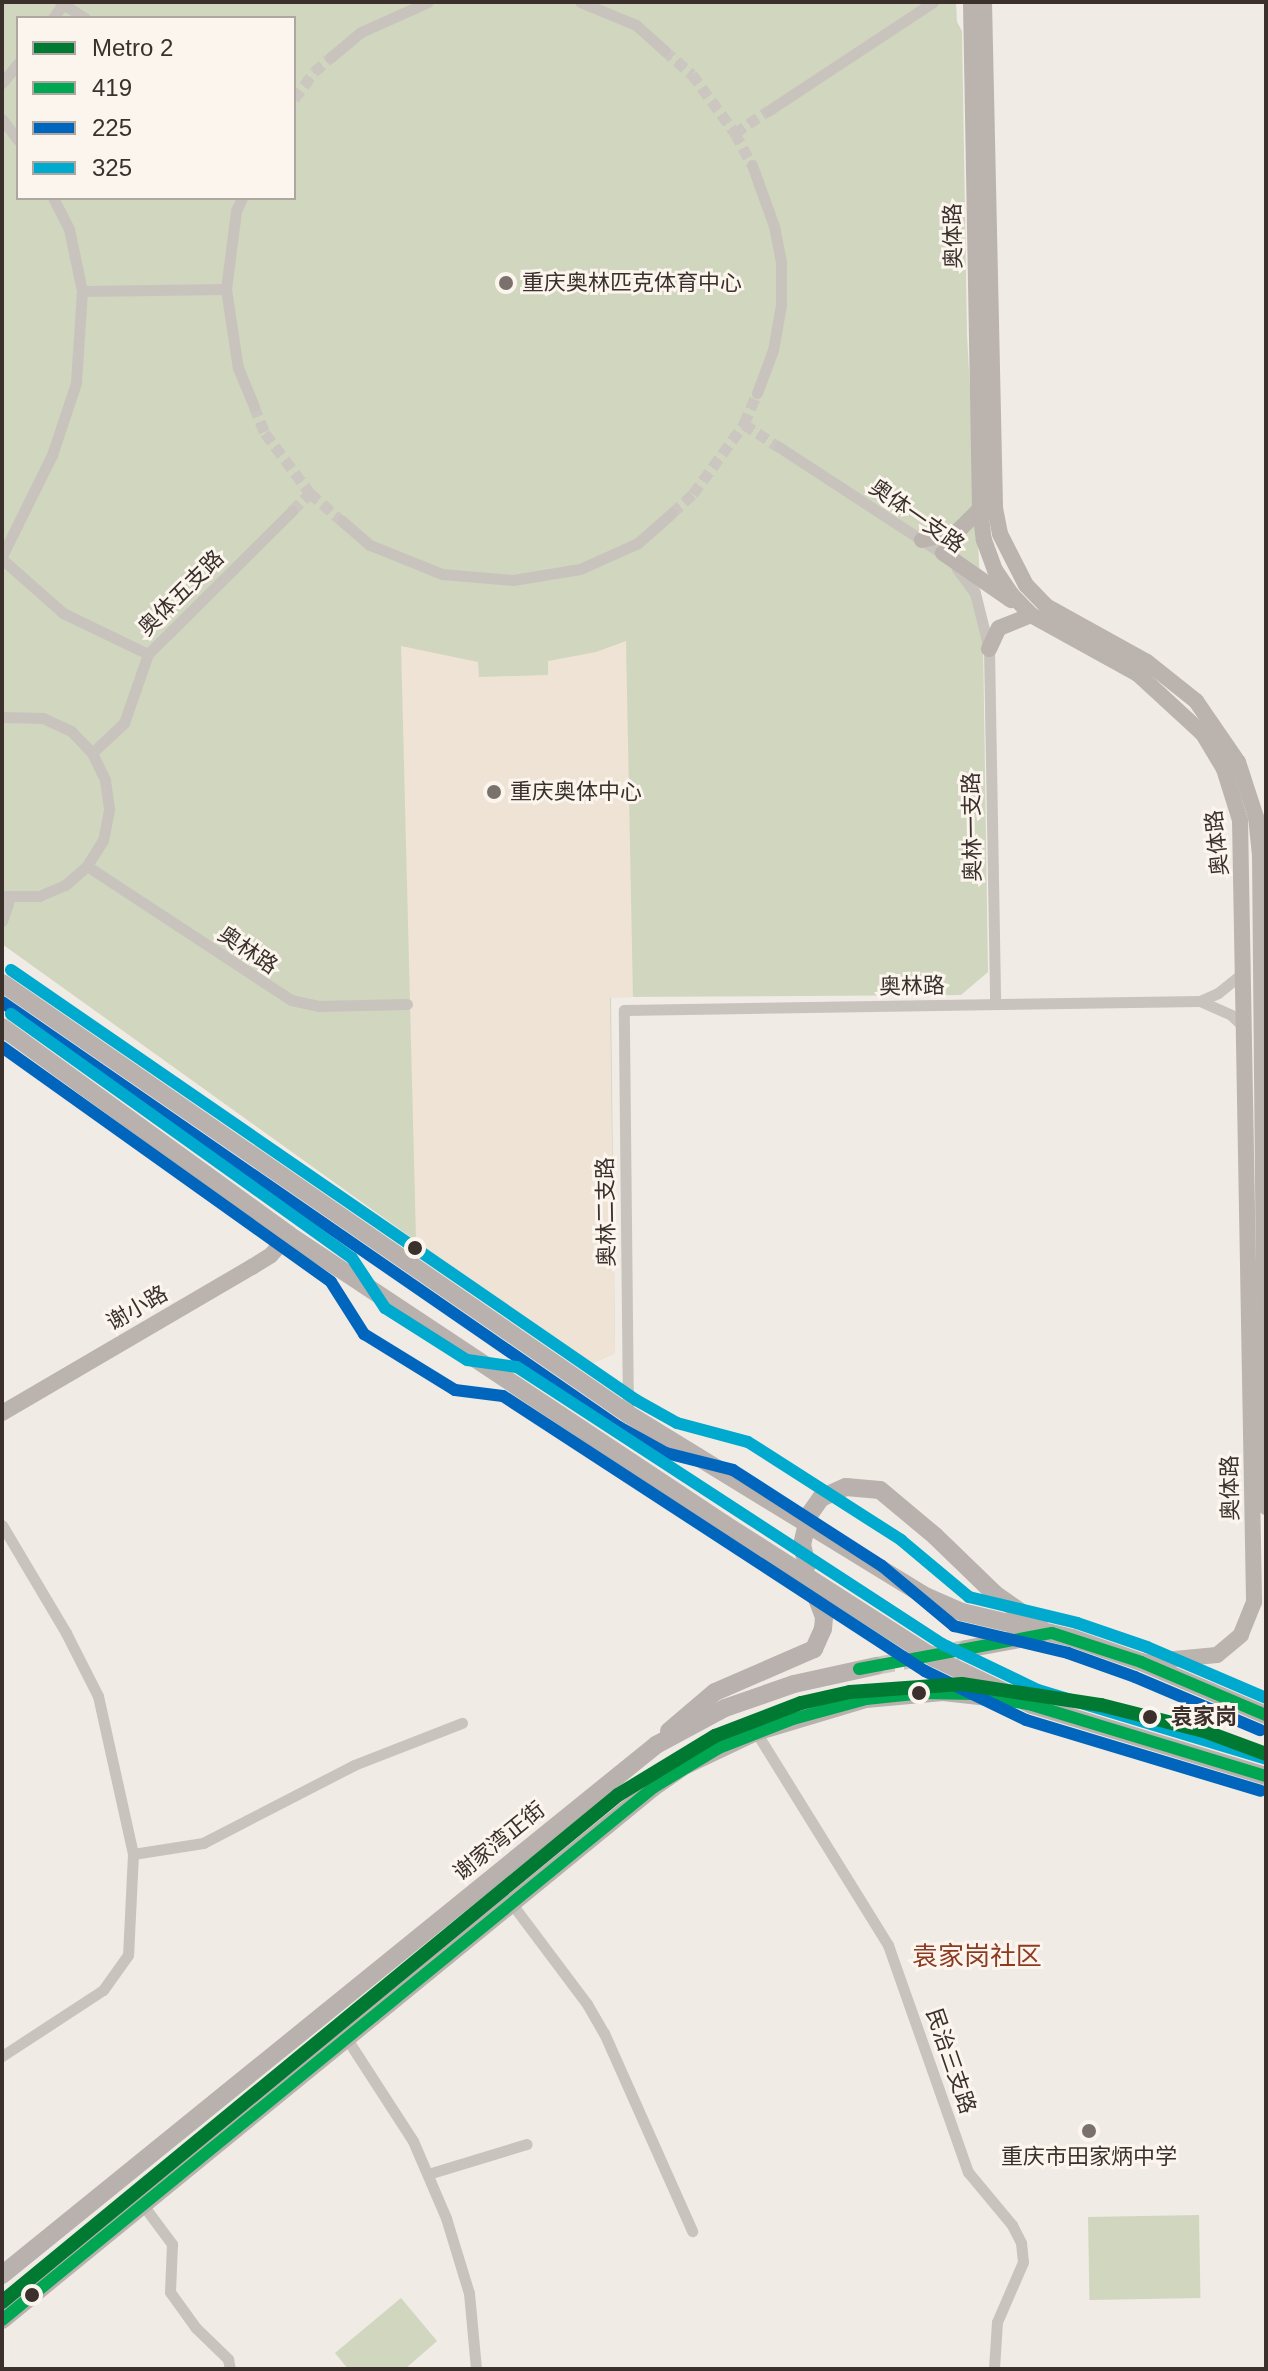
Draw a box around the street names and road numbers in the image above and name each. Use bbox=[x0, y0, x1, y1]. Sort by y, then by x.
street label: 奥体路 bbox=[939, 203, 967, 269]
street label: 奥体一支路 bbox=[864, 474, 970, 558]
street label: 奥体五支路 bbox=[133, 545, 229, 641]
street label: 奥林一支路 bbox=[958, 772, 986, 882]
street label: 奥体路 bbox=[1200, 809, 1234, 877]
street label: 奥林路 bbox=[213, 921, 283, 979]
street label: 奥林路 bbox=[879, 972, 945, 1000]
street label: 奥林二支路 bbox=[592, 1157, 620, 1267]
street label: 谢小路 bbox=[102, 1280, 172, 1336]
street label: 奥体路 bbox=[1216, 1455, 1244, 1521]
street label: 谢家湾正街 bbox=[448, 1796, 550, 1886]
street label: 民治三支路 bbox=[921, 2005, 981, 2117]

